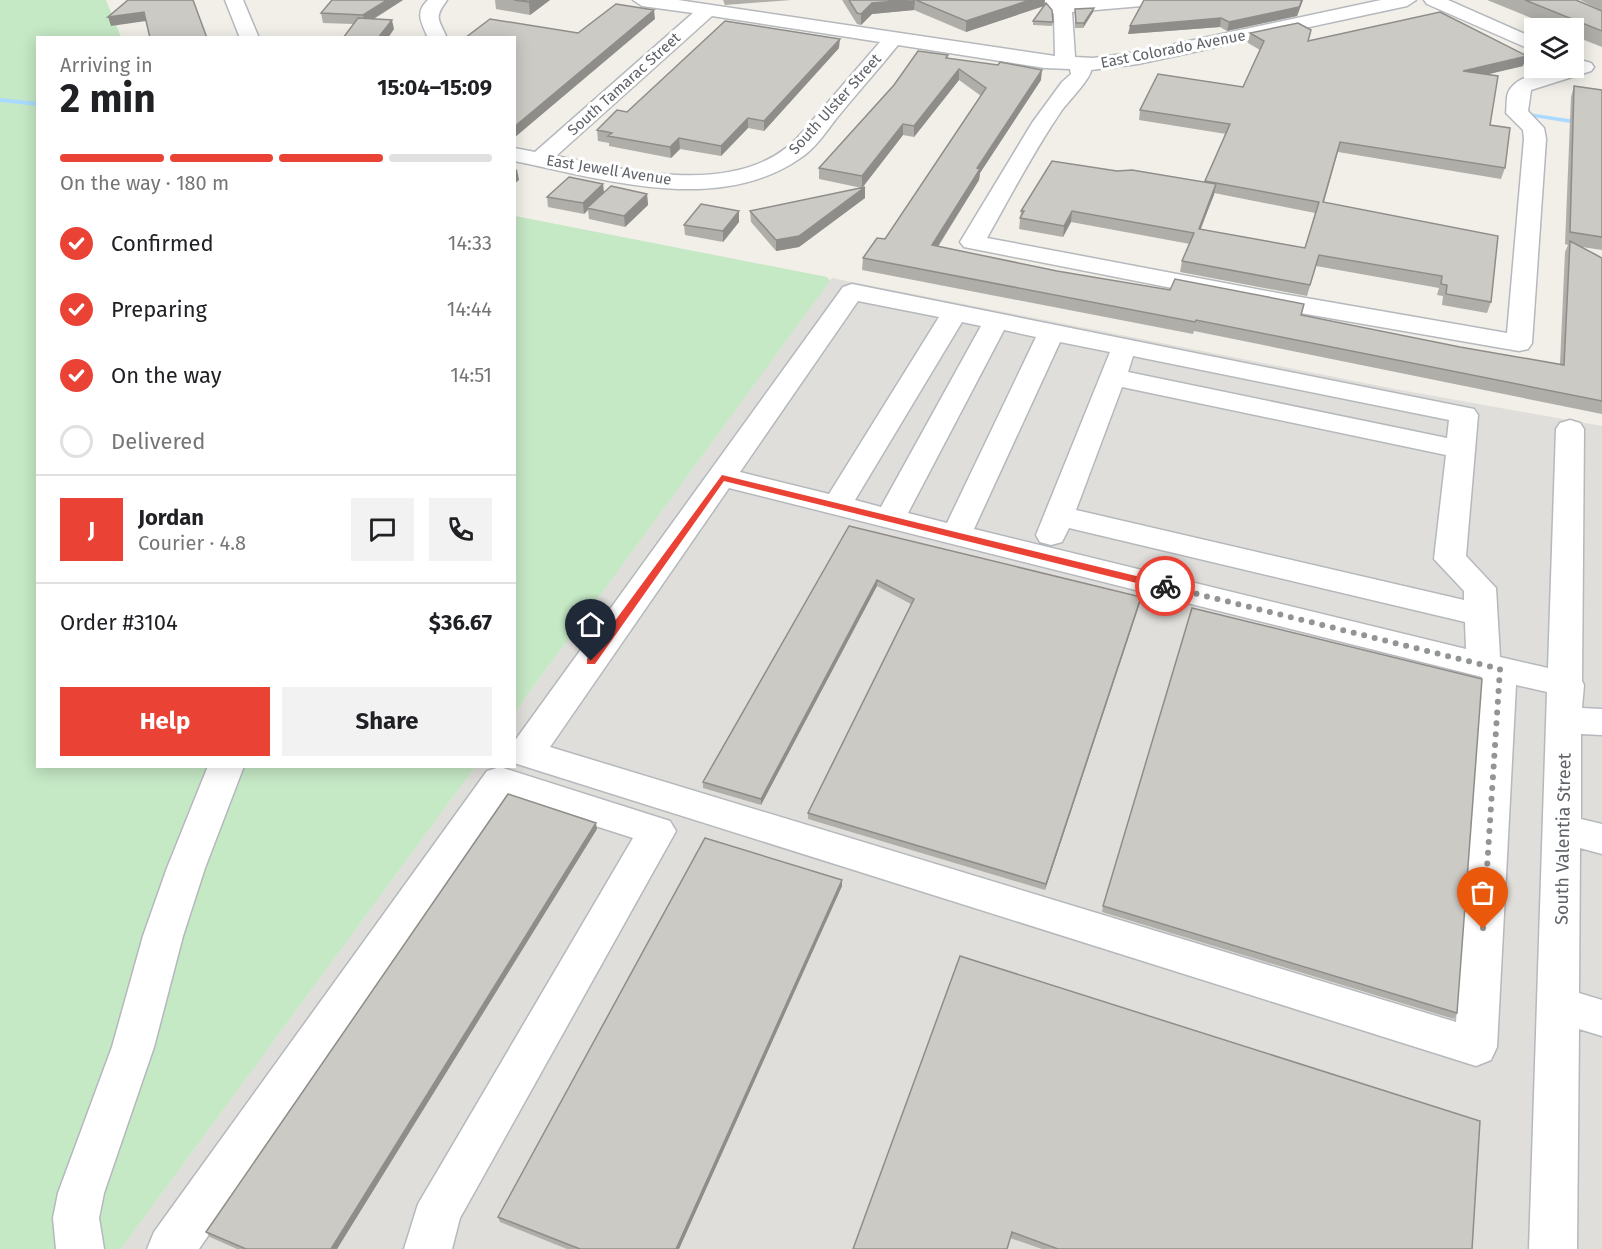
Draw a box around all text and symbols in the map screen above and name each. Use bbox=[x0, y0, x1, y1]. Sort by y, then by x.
map controls bbox=[1524, 18, 1584, 78]
button: layers bbox=[1524, 18, 1584, 78]
street label: East Colorado Avenue bbox=[1099, 26, 1247, 72]
street label: South Tamarac Street bbox=[564, 28, 684, 139]
street label: South Ulster Street bbox=[785, 50, 885, 158]
text: Arriving in bbox=[60, 53, 153, 77]
text: 15:04–15:09 bbox=[377, 74, 492, 101]
text: 2 min bbox=[60, 76, 156, 122]
street label: East Jewell Avenue bbox=[545, 151, 673, 189]
text: On the way · 180 m bbox=[60, 171, 229, 195]
icon: check bbox=[60, 227, 93, 260]
text: Confirmed bbox=[111, 230, 214, 257]
text: 14:33 bbox=[448, 231, 492, 255]
icon: check bbox=[60, 293, 93, 326]
text: Preparing bbox=[111, 296, 207, 323]
text: 14:44 bbox=[447, 297, 492, 321]
icon: check bbox=[60, 359, 93, 392]
text: On the way bbox=[111, 362, 222, 389]
text: 14:51 bbox=[450, 363, 492, 387]
text: Delivered bbox=[111, 428, 206, 455]
button: chat bbox=[351, 498, 414, 561]
button: phone bbox=[429, 498, 492, 561]
text: Jordan bbox=[138, 504, 204, 531]
text: J bbox=[88, 516, 95, 543]
text: Courier · 4.8 bbox=[138, 531, 246, 555]
courier bbox=[1135, 556, 1195, 616]
icon: bike bbox=[1149, 570, 1182, 603]
pin bbox=[565, 599, 616, 661]
icon: home bbox=[574, 608, 607, 641]
text: Order #3104 bbox=[60, 609, 178, 636]
text: $36.67 bbox=[429, 609, 492, 636]
button: Help bbox=[60, 687, 270, 756]
button: Share bbox=[282, 687, 492, 756]
street label: South Valentia Street bbox=[1551, 752, 1576, 925]
pin bbox=[1457, 867, 1508, 929]
icon: bag bbox=[1466, 876, 1499, 909]

